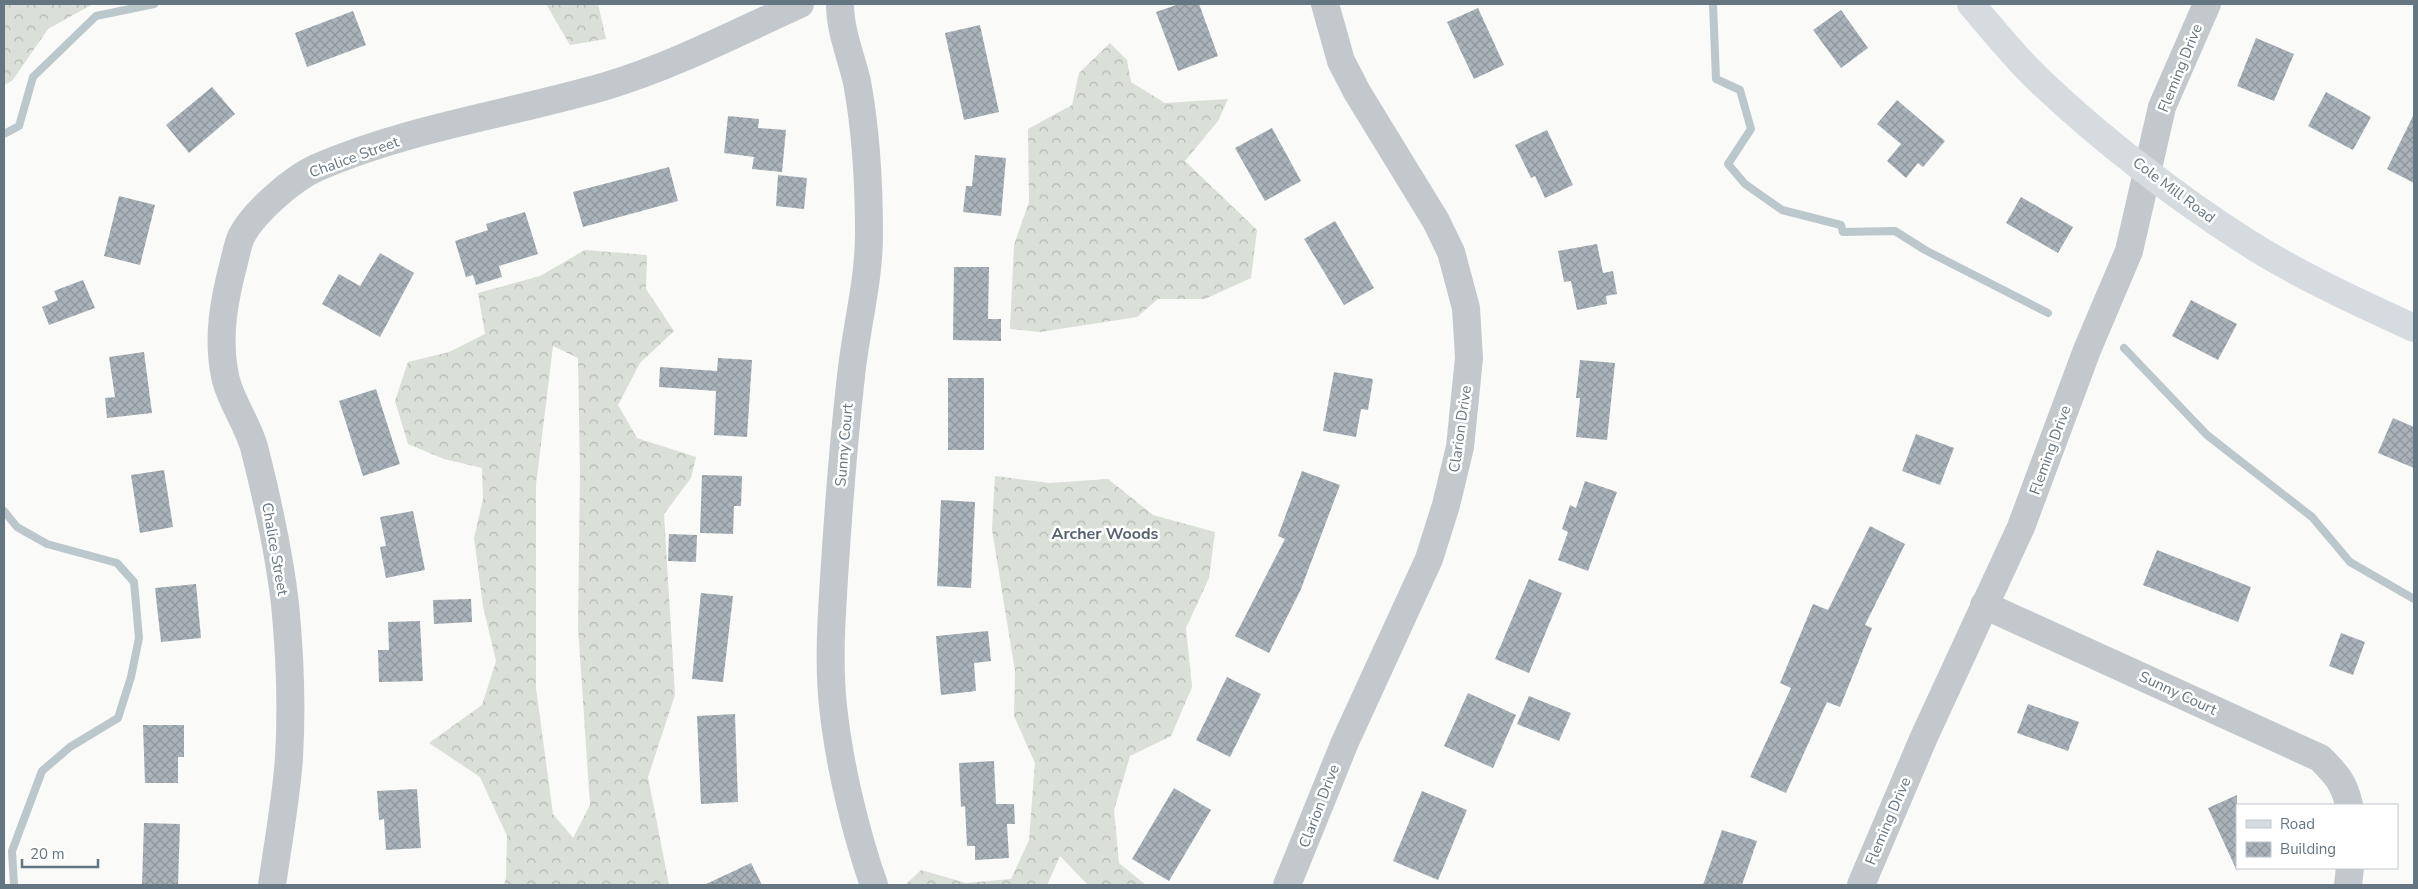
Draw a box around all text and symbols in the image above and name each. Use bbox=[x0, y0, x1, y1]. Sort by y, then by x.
street label: Fleming Drive bbox=[2153, 21, 2207, 115]
street label: Chalice Street bbox=[306, 131, 402, 182]
street label: Cole Mill Road bbox=[2129, 153, 2219, 227]
street label: Clarion Drive bbox=[1444, 384, 1476, 474]
street label: Sunny Court bbox=[830, 402, 858, 487]
street label: Fleming Drive bbox=[2025, 403, 2075, 497]
street label: Chalice Street bbox=[257, 501, 293, 598]
district label: Archer Woods bbox=[1052, 523, 1159, 545]
street label: Sunny Court bbox=[2136, 666, 2221, 720]
street label: Clarion Drive bbox=[1294, 762, 1344, 850]
street label: Fleming Drive bbox=[1861, 774, 1916, 868]
legend bbox=[2236, 804, 2398, 869]
text: Road bbox=[2280, 814, 2315, 834]
scale bar bbox=[22, 836, 99, 868]
text: Building bbox=[2280, 839, 2336, 859]
text: 20 m bbox=[30, 844, 65, 864]

